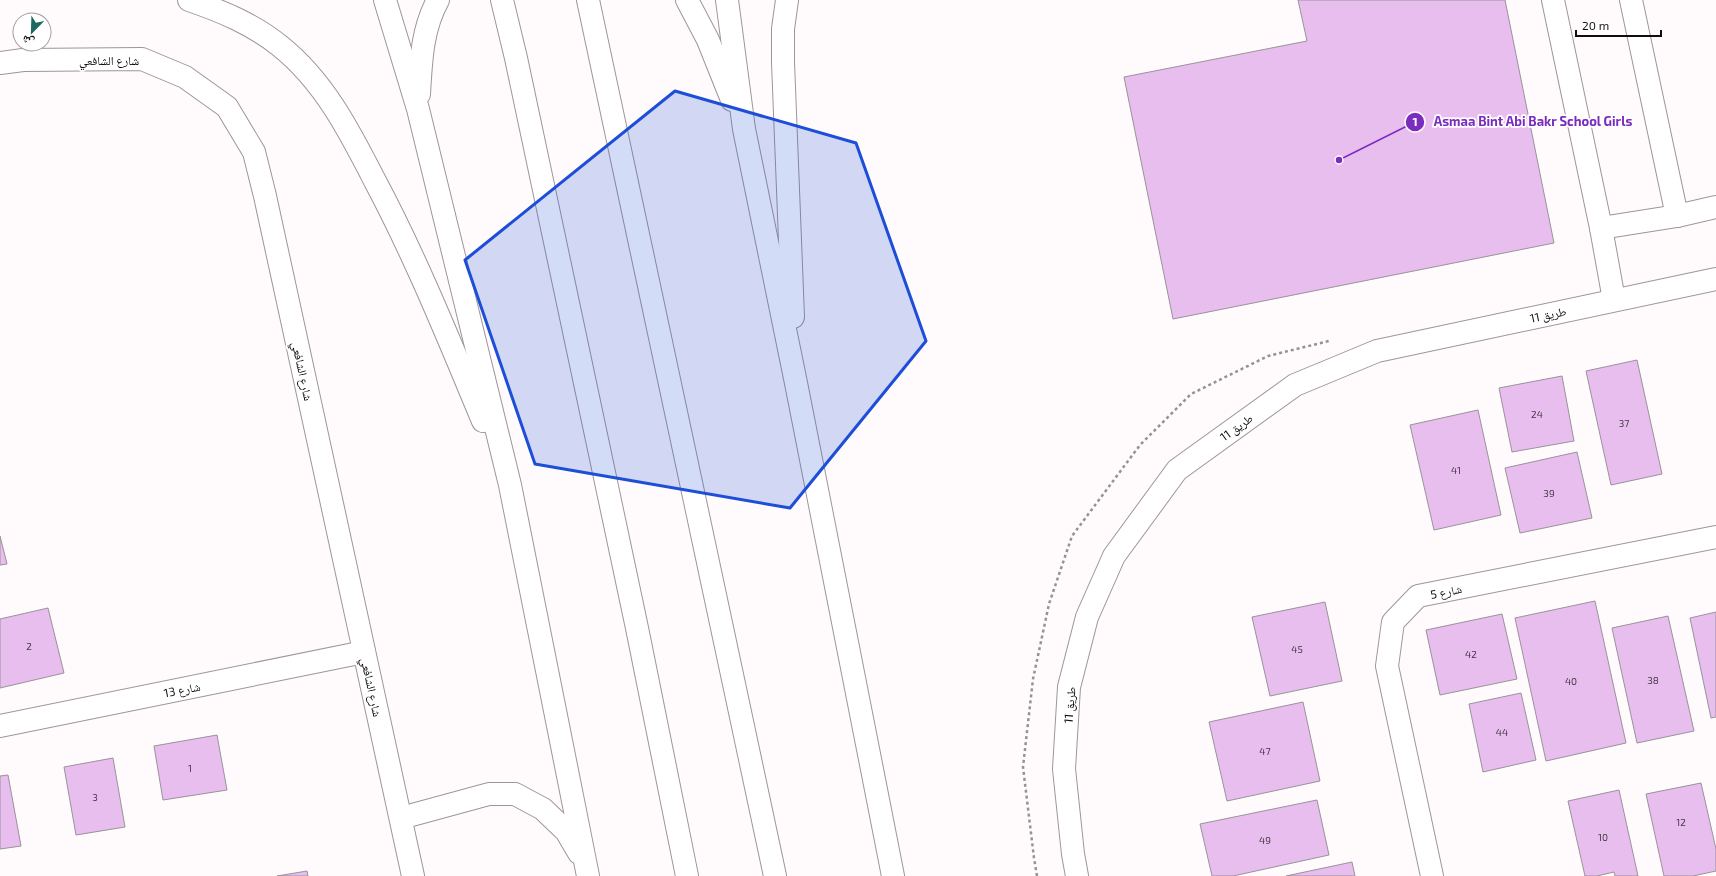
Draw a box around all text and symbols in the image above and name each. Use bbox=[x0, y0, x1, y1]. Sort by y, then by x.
north arrow bbox=[12, 12, 52, 52]
scale bar bbox=[1576, 12, 1661, 38]
text: 20 m bbox=[1582, 18, 1609, 32]
text: ش bbox=[20, 31, 37, 50]
street label: شارع الشافعي bbox=[79, 53, 139, 71]
callout: Asmaa Bint Abi Bakr School Girls bbox=[1405, 109, 1641, 134]
text: Asmaa Bint Abi Bakr School Girls bbox=[1434, 113, 1632, 129]
text: 1 bbox=[1412, 114, 1418, 128]
street label: طريق 11 bbox=[1529, 303, 1568, 326]
street label: شارع الشافعي bbox=[286, 340, 316, 403]
house number: 24 bbox=[1531, 408, 1543, 420]
street label: طريق 11 bbox=[1217, 410, 1256, 444]
house number: 37 bbox=[1619, 417, 1629, 429]
house number: 41 bbox=[1451, 464, 1461, 476]
house number: 39 bbox=[1543, 487, 1555, 499]
street label: شارع 5 bbox=[1429, 581, 1463, 603]
house number: 2 bbox=[26, 640, 32, 652]
house number: 45 bbox=[1291, 643, 1303, 655]
house number: 42 bbox=[1465, 648, 1477, 660]
street label: شارع الشافعي bbox=[355, 656, 385, 719]
house number: 38 bbox=[1647, 674, 1659, 686]
house number: 40 bbox=[1565, 675, 1577, 687]
street label: شارع 13 bbox=[163, 679, 202, 701]
street label: طريق 11 bbox=[1060, 686, 1079, 724]
house number: 44 bbox=[1496, 726, 1508, 738]
house number: 47 bbox=[1259, 745, 1271, 757]
house number: 1 bbox=[188, 762, 192, 774]
house number: 3 bbox=[92, 791, 98, 803]
house number: 12 bbox=[1676, 816, 1686, 828]
house number: 10 bbox=[1598, 831, 1608, 843]
house number: 49 bbox=[1259, 834, 1271, 846]

